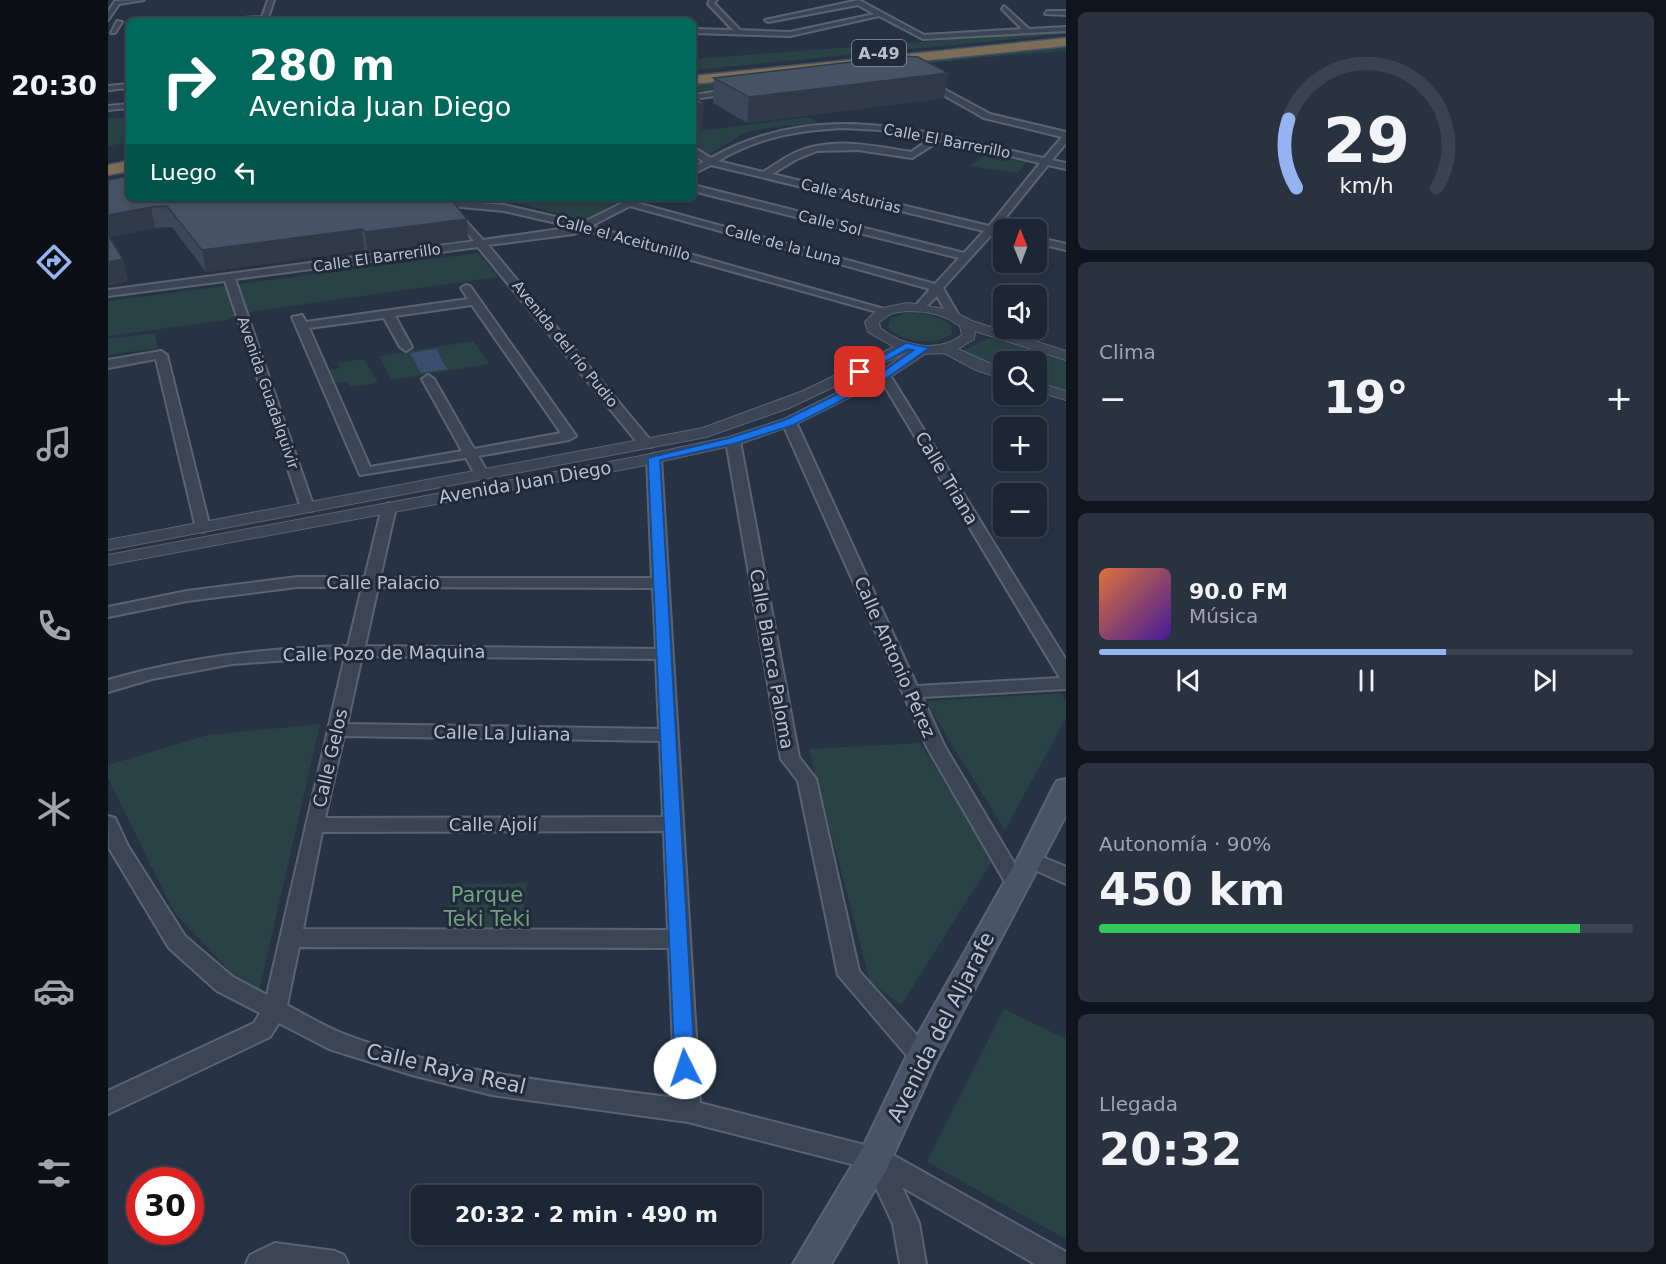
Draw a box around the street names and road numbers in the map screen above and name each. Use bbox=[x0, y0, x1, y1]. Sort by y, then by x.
road number: A-49 bbox=[852, 40, 906, 66]
street label: Calle El Barrerillo bbox=[882, 120, 1012, 162]
street label: Calle Asturias bbox=[799, 175, 903, 217]
street label: Calle Sol bbox=[796, 206, 864, 240]
street label: Calle el Aceitunillo bbox=[554, 211, 692, 265]
street label: Calle de la Luna bbox=[723, 221, 843, 269]
street label: Calle El Barrerillo bbox=[312, 240, 442, 276]
street label: Avenida del río Pudio bbox=[508, 277, 622, 411]
street label: Avenida Guadalquivir bbox=[233, 314, 303, 472]
street label: Calle Triana bbox=[911, 428, 983, 528]
street label: Avenida Juan Diego bbox=[437, 456, 613, 508]
street label: Calle Blanca Paloma bbox=[746, 567, 798, 751]
street label: Calle Palacio bbox=[326, 572, 440, 593]
street label: Calle Antonio Pérez bbox=[850, 573, 940, 741]
street label: Calle Pozo de Maquina bbox=[282, 641, 486, 665]
street label: Calle Gelos bbox=[308, 707, 352, 809]
street label: Calle La Juliana bbox=[433, 721, 571, 745]
street label: Calle Ajolí bbox=[449, 814, 538, 835]
street label: Avenida del Aljarafe bbox=[883, 928, 999, 1126]
street label: Calle Raya Real bbox=[364, 1039, 528, 1099]

